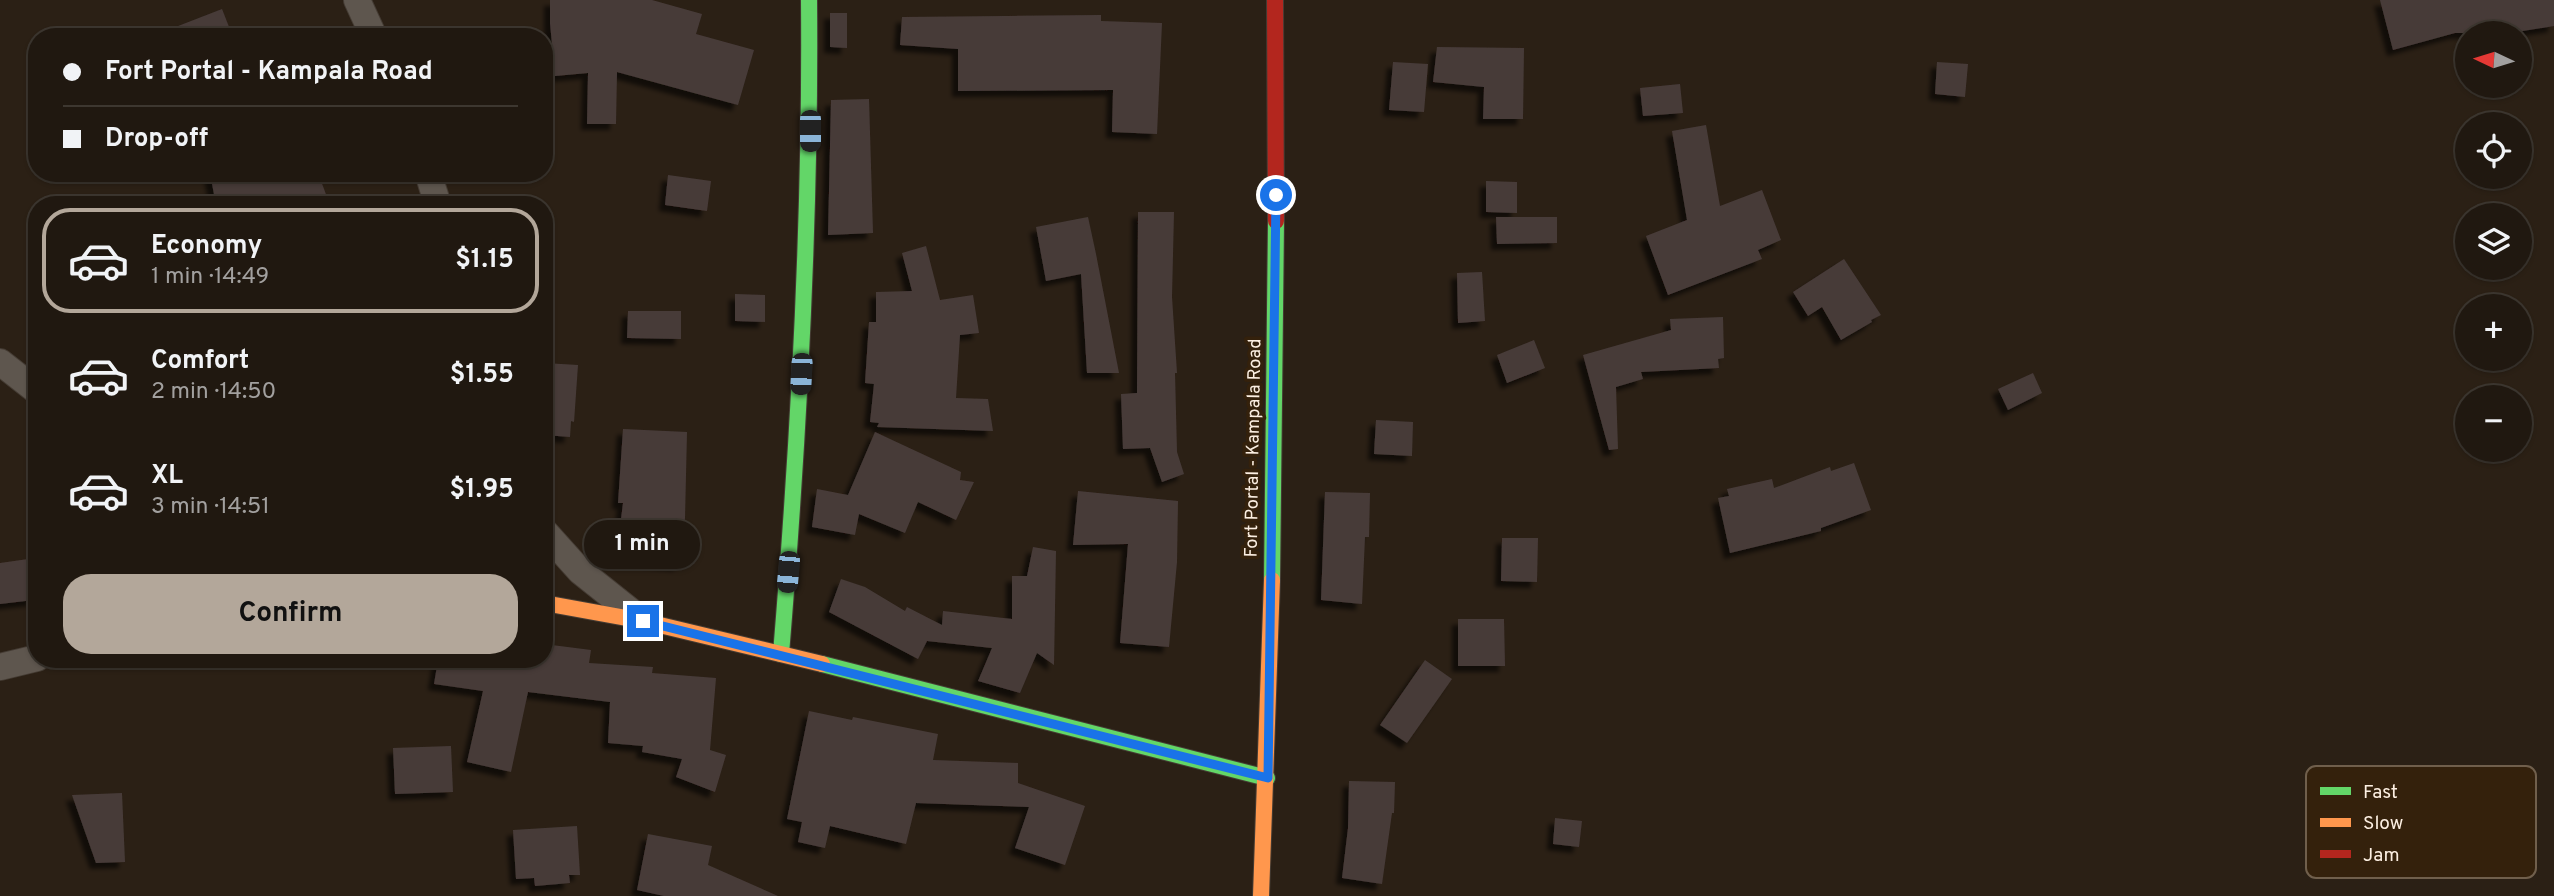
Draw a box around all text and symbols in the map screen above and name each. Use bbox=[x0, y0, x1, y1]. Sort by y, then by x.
north arrow bbox=[2455, 21, 2532, 98]
map controls bbox=[2455, 21, 2532, 462]
text: Fort Portal - Kampala Road bbox=[105, 56, 433, 89]
car bbox=[800, 110, 821, 152]
button: locate bbox=[2455, 112, 2532, 189]
text: Drop-off bbox=[105, 123, 208, 156]
route start bbox=[1260, 179, 1292, 211]
button: layers bbox=[2455, 203, 2532, 280]
icon: car bbox=[67, 229, 130, 292]
text: Economy bbox=[151, 230, 262, 263]
text: $1.15 bbox=[455, 244, 514, 277]
text: 1 min · 14:49 bbox=[151, 263, 269, 292]
button: + bbox=[2455, 294, 2532, 371]
street label: Fort Portal - Kampala Road bbox=[1241, 338, 1267, 558]
icon: car bbox=[67, 344, 130, 407]
text: Comfort bbox=[151, 345, 249, 378]
car bbox=[790, 352, 813, 396]
text: $1.55 bbox=[450, 359, 514, 392]
text: 2 min · 14:50 bbox=[151, 378, 276, 407]
button: − bbox=[2455, 385, 2532, 462]
icon: car bbox=[67, 459, 130, 522]
text: XL bbox=[151, 460, 183, 493]
text: $1.95 bbox=[450, 474, 514, 507]
text: 3 min · 14:51 bbox=[151, 493, 270, 522]
callout: 1 min bbox=[585, 520, 701, 568]
text: 1 min bbox=[614, 530, 670, 559]
car bbox=[776, 550, 801, 594]
button: Confirm bbox=[63, 574, 518, 654]
route end bbox=[627, 605, 659, 637]
legend bbox=[2306, 766, 2536, 878]
text: Fast bbox=[2363, 781, 2398, 805]
text: Slow bbox=[2363, 812, 2403, 836]
text: Jam bbox=[2363, 844, 2400, 868]

